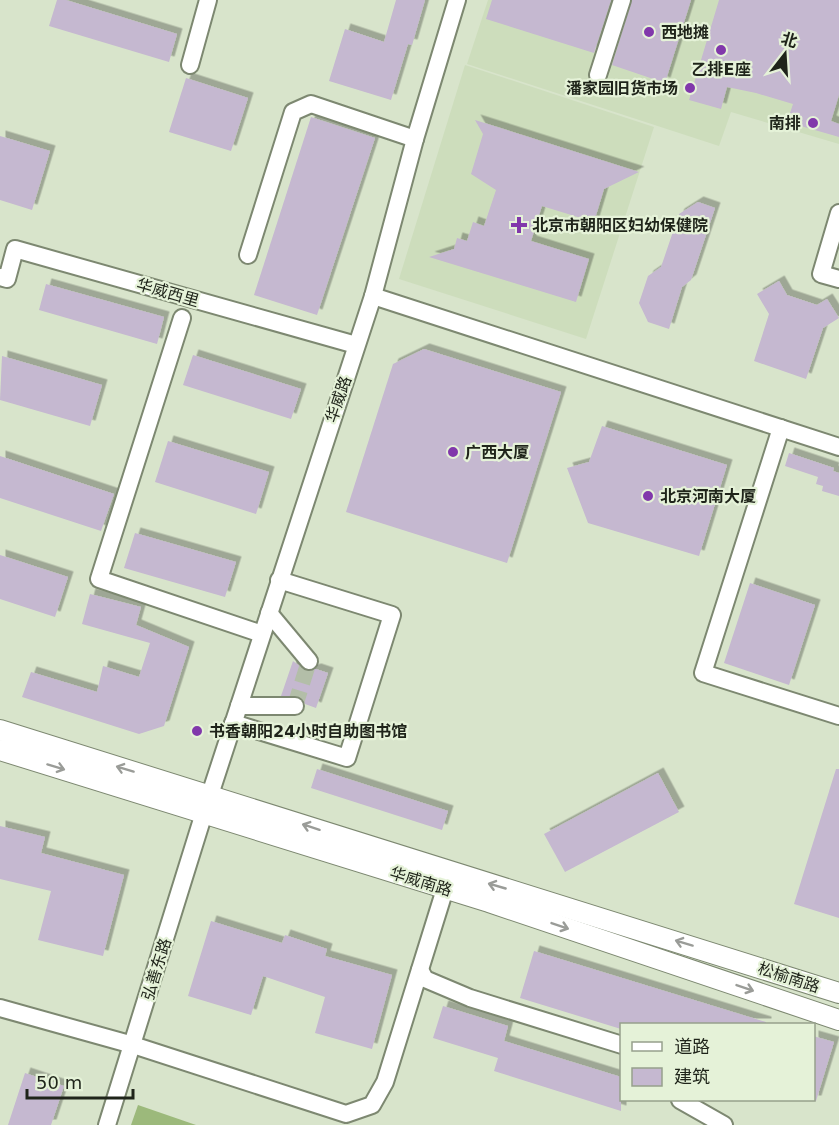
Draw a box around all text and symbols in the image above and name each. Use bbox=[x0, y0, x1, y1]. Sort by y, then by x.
place label: 西地摊 bbox=[661, 23, 709, 42]
north arrow bbox=[755, 24, 815, 84]
marker: 西地摊 bbox=[642, 25, 656, 39]
text: 北 bbox=[779, 29, 800, 52]
marker: 乙排E座 bbox=[714, 43, 728, 57]
place label: 乙排E座 bbox=[692, 60, 750, 79]
place label: 潘家园旧货市场 bbox=[566, 79, 678, 98]
marker: 潘家园旧货市场 bbox=[683, 81, 697, 95]
place label: 南排 bbox=[769, 114, 801, 133]
marker: 南排 bbox=[806, 116, 820, 130]
marker: 北京市朝阳区妇幼保健院 bbox=[510, 216, 528, 234]
place label: 北京市朝阳区妇幼保健院 bbox=[532, 216, 708, 235]
street label: 华威西里 bbox=[134, 275, 201, 310]
street label: 华威路 bbox=[322, 373, 355, 425]
place label: 广西大厦 bbox=[465, 443, 529, 462]
marker: 广西大厦 bbox=[446, 445, 460, 459]
place label: 北京河南大厦 bbox=[660, 487, 756, 506]
marker: 北京河南大厦 bbox=[641, 489, 655, 503]
place label: 书香朝阳24小时自助图书馆 bbox=[209, 722, 407, 741]
marker: 书香朝阳24小时自助图书馆 bbox=[190, 724, 204, 738]
one-way arrow bbox=[46, 762, 65, 773]
one-way arrow bbox=[116, 762, 135, 773]
one-way arrow bbox=[302, 821, 321, 832]
street label: 华威南路 bbox=[387, 863, 454, 900]
one-way arrow bbox=[488, 879, 507, 891]
one-way arrow bbox=[550, 921, 569, 932]
street label: 弘善东路 bbox=[138, 936, 175, 1003]
one-way arrow bbox=[675, 937, 694, 948]
street label: 松榆南路 bbox=[755, 959, 822, 996]
one-way arrow bbox=[735, 983, 754, 994]
legend bbox=[620, 1023, 815, 1101]
text: 道路 bbox=[674, 1036, 710, 1057]
scale bar bbox=[27, 1062, 134, 1100]
text: 建筑 bbox=[674, 1066, 710, 1087]
text: 50 m bbox=[36, 1072, 82, 1093]

